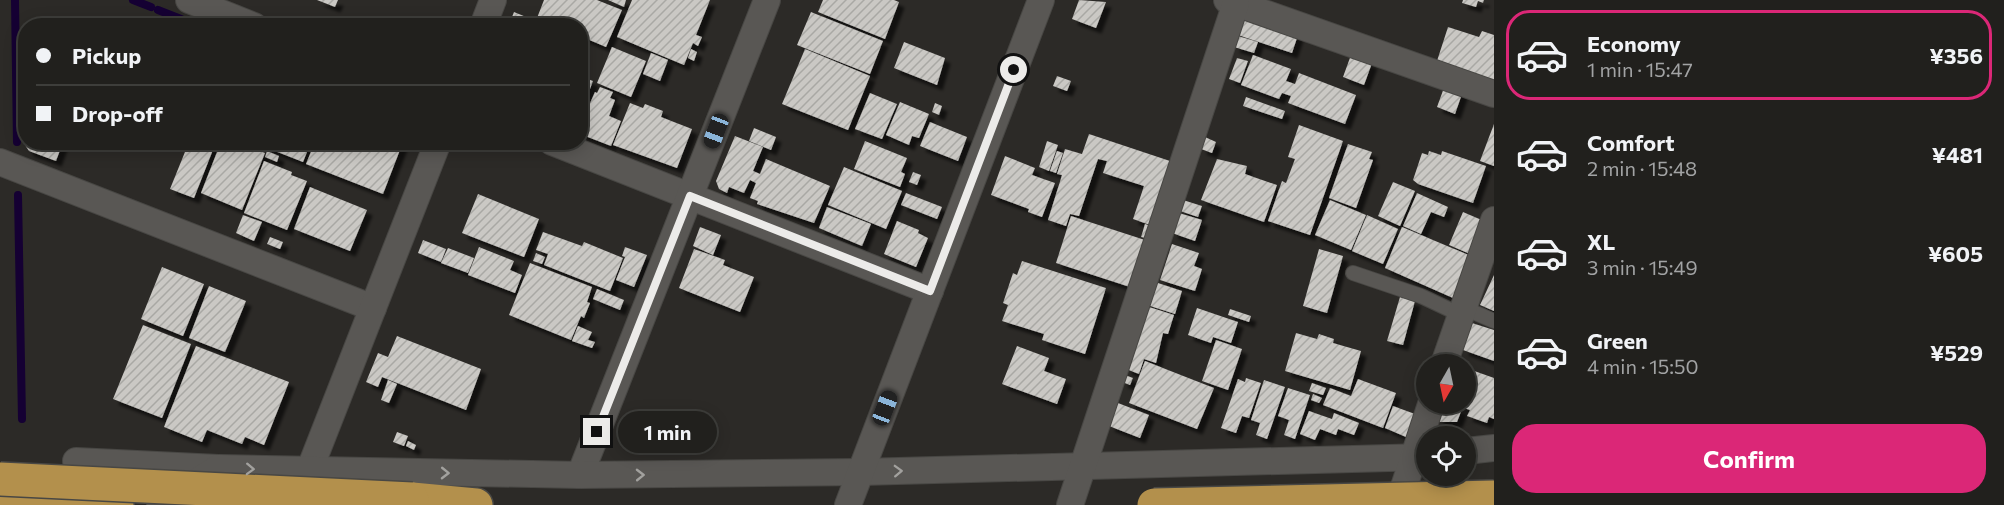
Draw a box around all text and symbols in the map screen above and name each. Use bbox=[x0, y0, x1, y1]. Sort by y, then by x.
icon: car bbox=[1515, 28, 1569, 82]
text: Economy bbox=[1587, 30, 1681, 57]
text: Pickup bbox=[72, 42, 141, 69]
text: ¥356 bbox=[1930, 42, 1983, 69]
route start bbox=[1000, 56, 1027, 83]
text: 1 min · 15:47 bbox=[1587, 57, 1693, 81]
text: Drop-off bbox=[72, 100, 163, 127]
car bbox=[701, 111, 731, 151]
icon: car bbox=[1515, 127, 1569, 181]
text: Comfort bbox=[1587, 129, 1675, 156]
text: ¥481 bbox=[1932, 141, 1983, 168]
text: 2 min · 15:48 bbox=[1587, 156, 1697, 180]
icon: car bbox=[1515, 226, 1569, 280]
text: XL bbox=[1587, 228, 1615, 255]
text: ¥605 bbox=[1928, 240, 1983, 267]
text: 3 min · 15:49 bbox=[1587, 255, 1698, 279]
icon: car bbox=[1515, 325, 1569, 379]
text: Green bbox=[1587, 327, 1648, 354]
text: ¥529 bbox=[1930, 339, 1983, 366]
north arrow bbox=[1416, 354, 1476, 414]
map controls bbox=[1416, 354, 1476, 486]
text: 4 min · 15:50 bbox=[1587, 354, 1699, 378]
car bbox=[870, 388, 900, 428]
callout: 1 min bbox=[618, 411, 717, 453]
route end bbox=[583, 418, 610, 445]
text: 1 min bbox=[644, 420, 691, 444]
button: Confirm bbox=[1512, 424, 1986, 493]
button: locate bbox=[1416, 426, 1476, 486]
one-way arrow bbox=[245, 463, 254, 476]
one-way arrow bbox=[893, 464, 902, 477]
one-way arrow bbox=[440, 467, 449, 479]
one-way arrow bbox=[635, 468, 644, 481]

